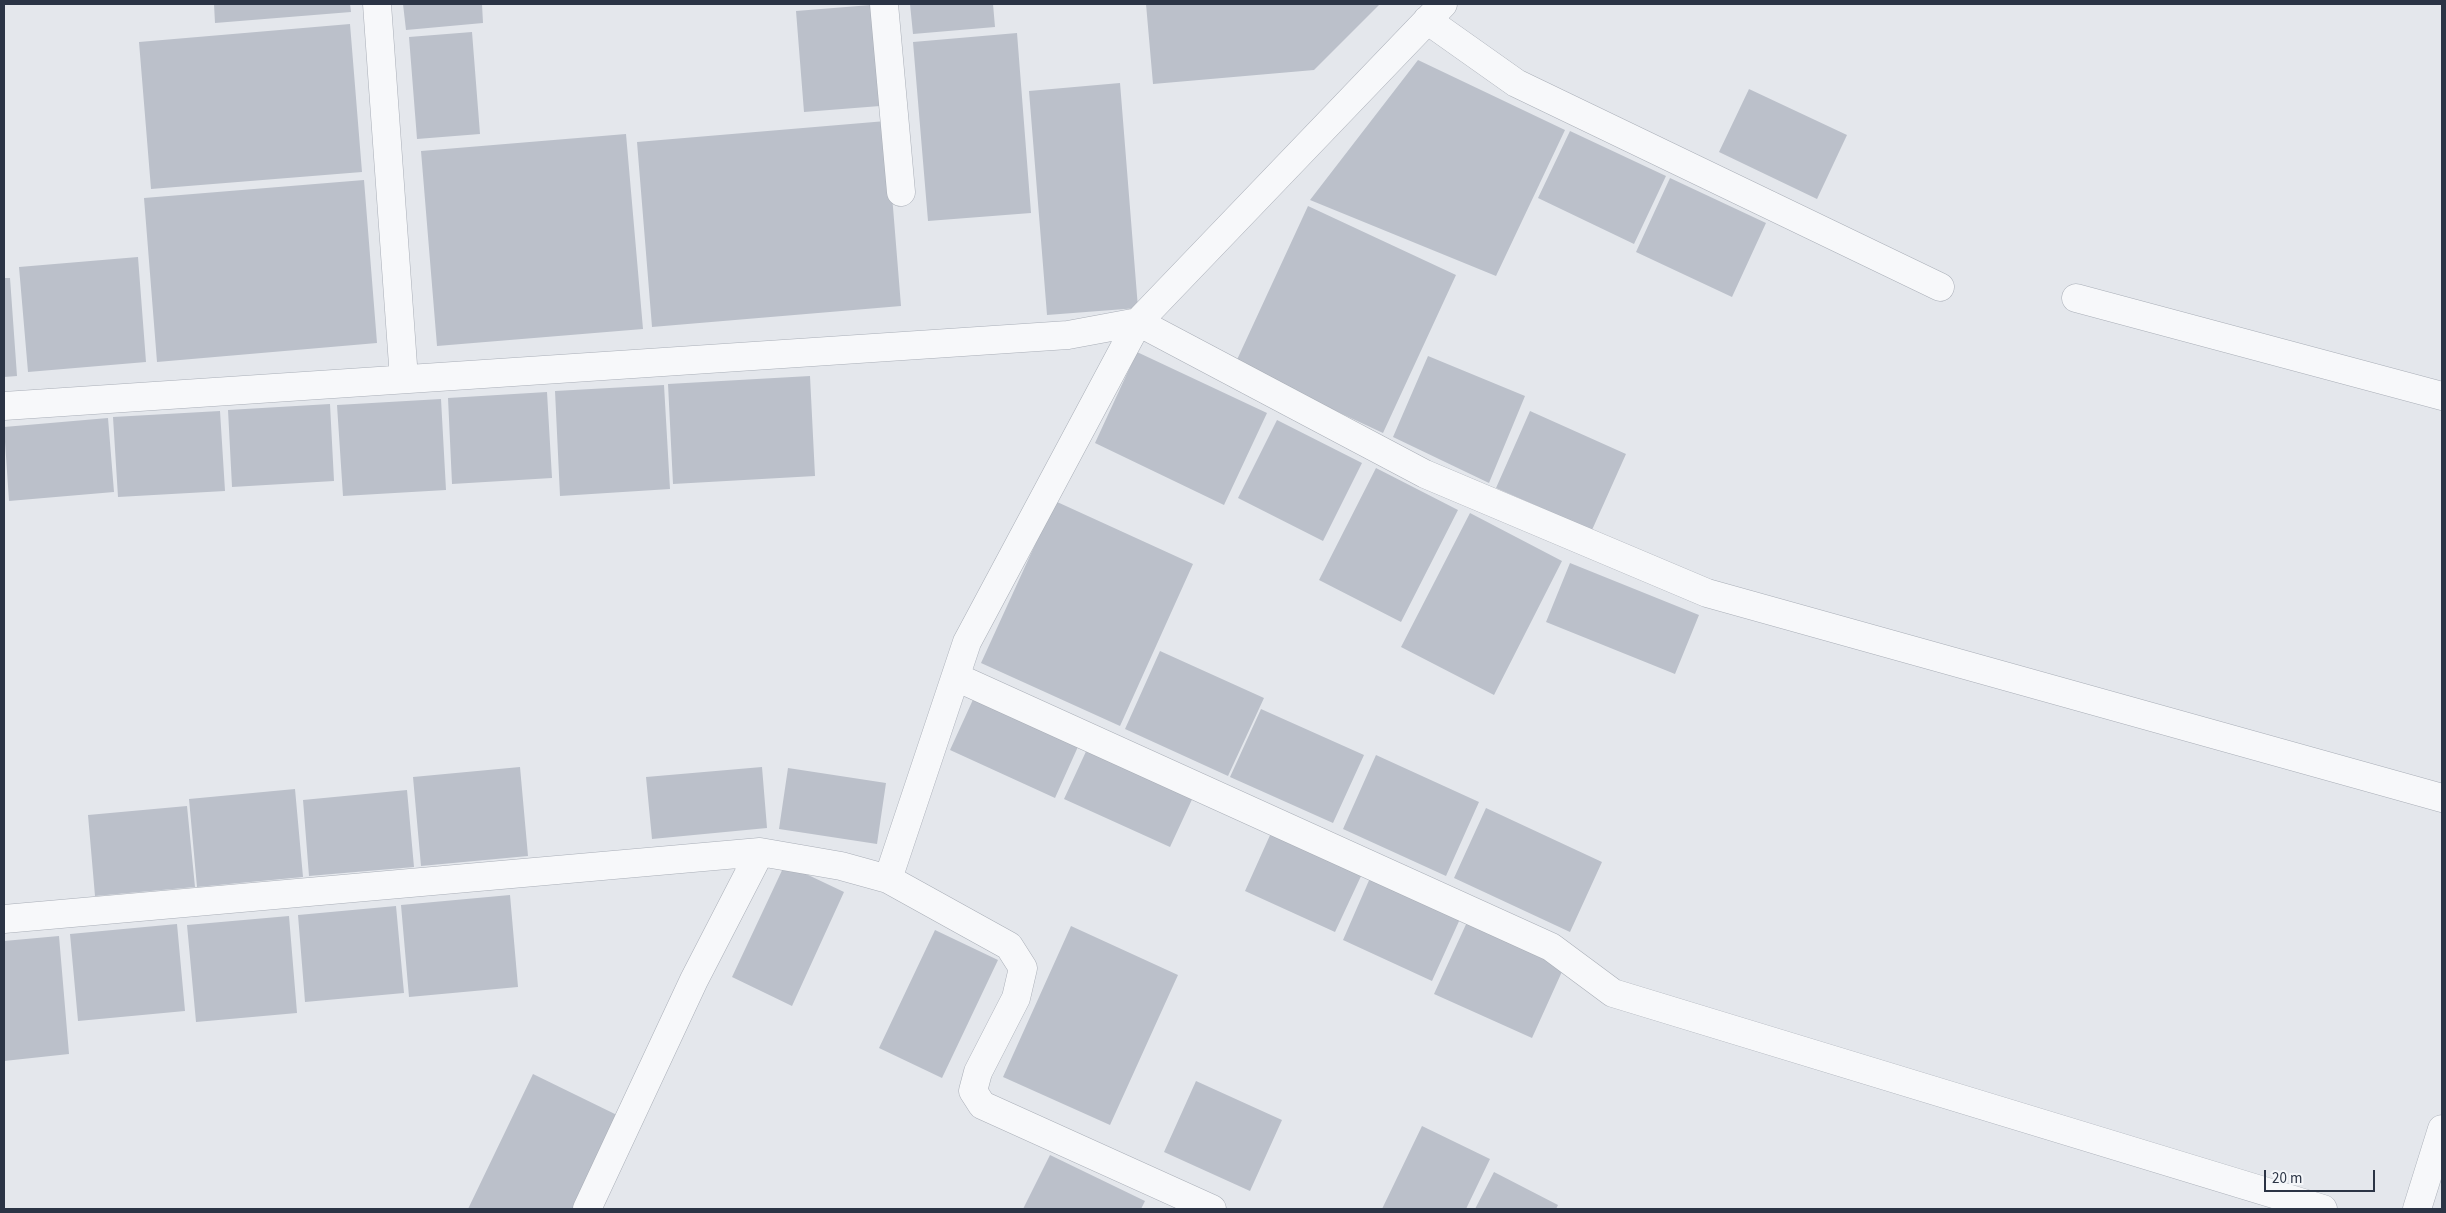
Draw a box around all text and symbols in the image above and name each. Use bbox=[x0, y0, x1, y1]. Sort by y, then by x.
scale bar bbox=[2266, 1160, 2377, 1192]
text: 20 m bbox=[2272, 1168, 2302, 1189]

